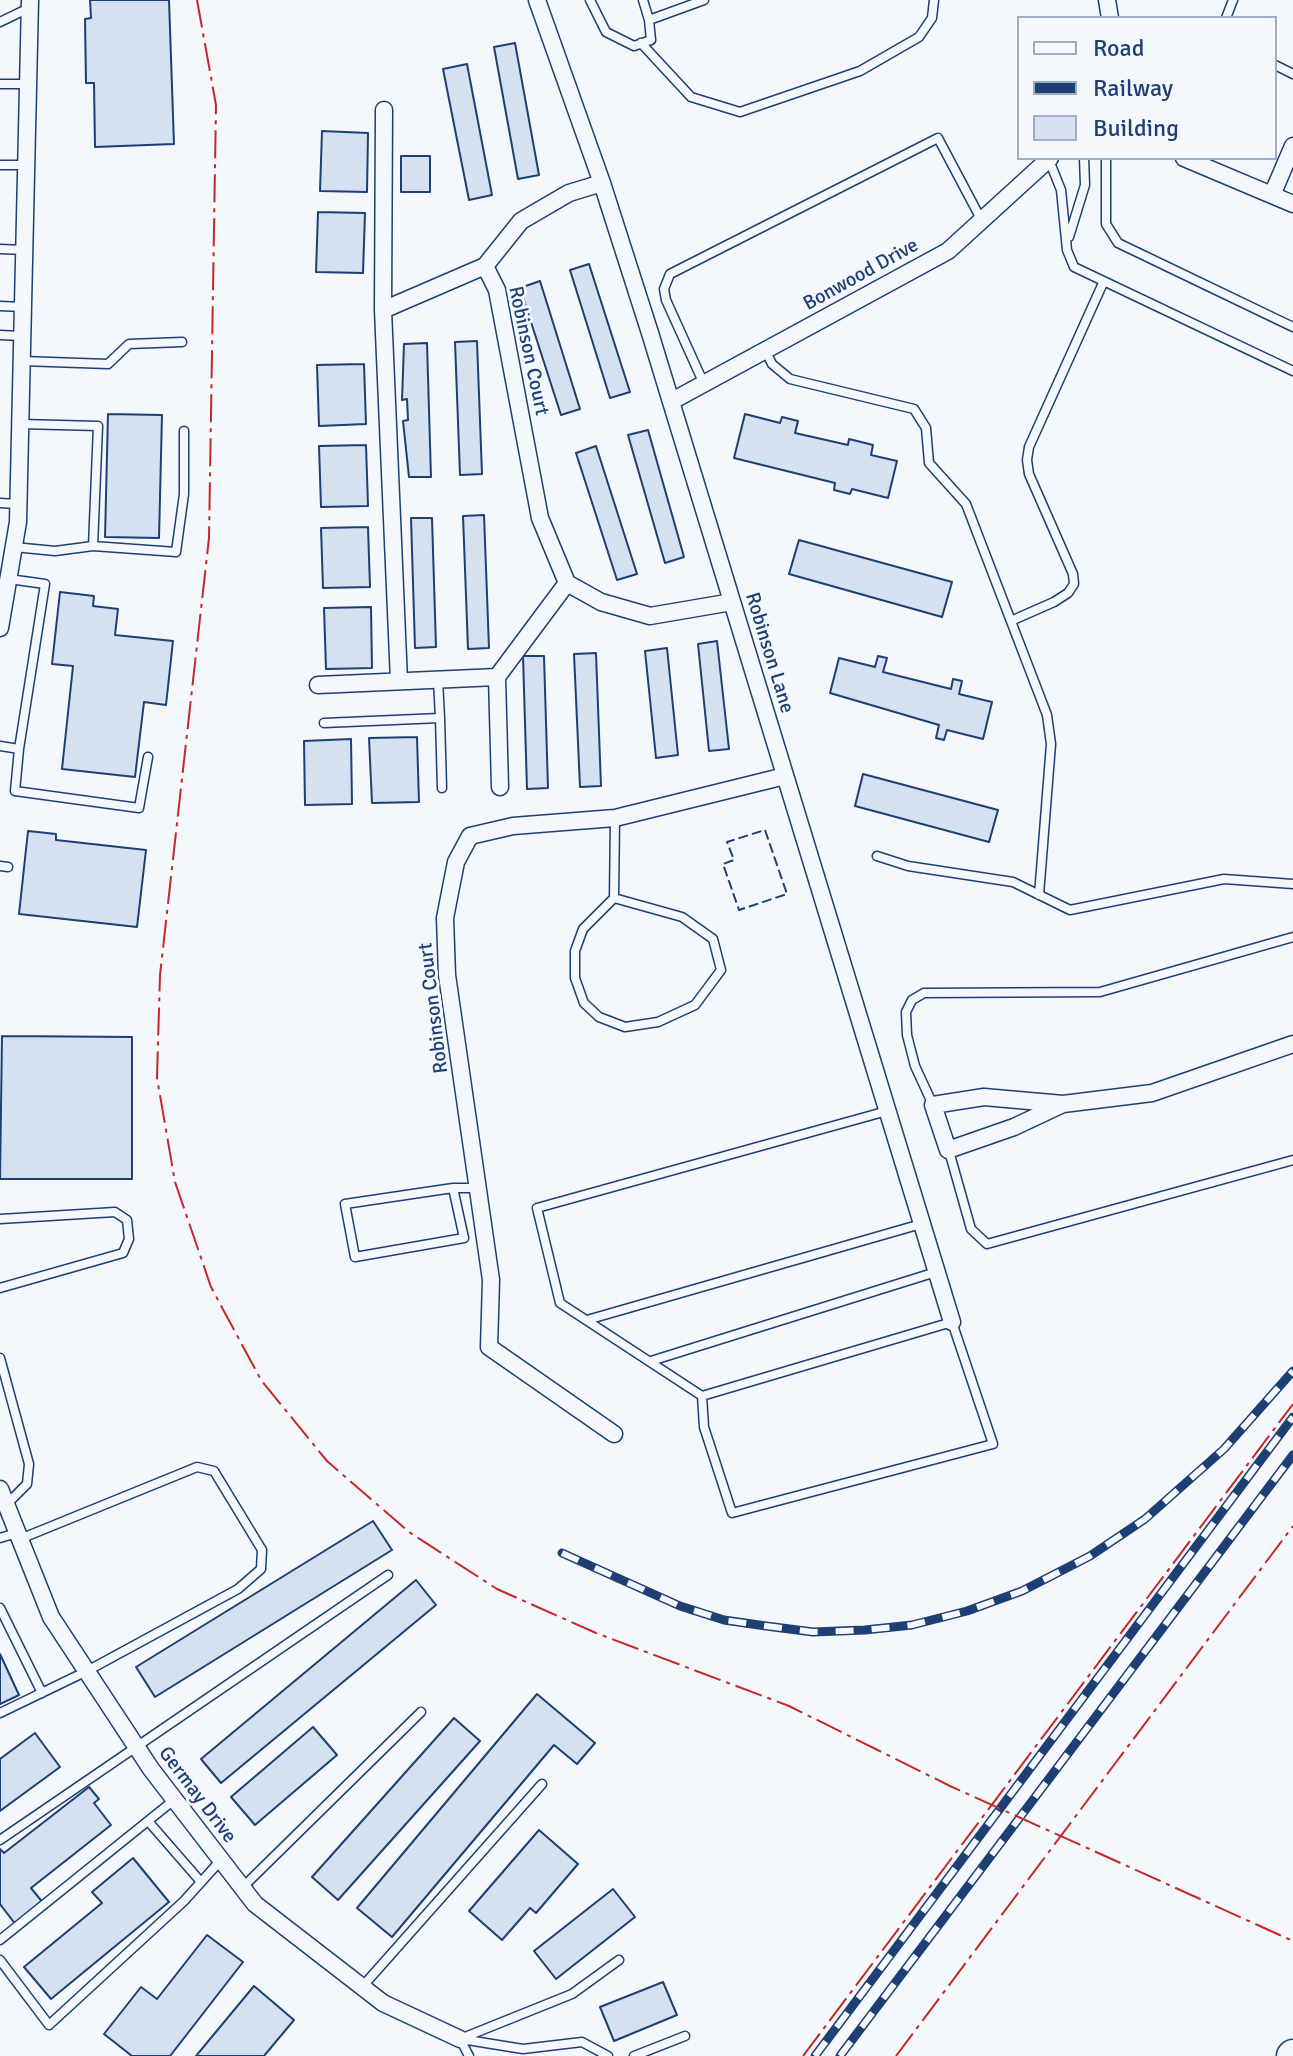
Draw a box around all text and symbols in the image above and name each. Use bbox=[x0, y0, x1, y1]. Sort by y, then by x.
legend bbox=[1017, 16, 1277, 160]
text: Road bbox=[1093, 33, 1144, 63]
text: Railway bbox=[1093, 73, 1173, 103]
text: Building bbox=[1093, 113, 1179, 143]
street label: Bonwood Drive bbox=[799, 234, 923, 316]
street label: Robinson Court bbox=[503, 284, 553, 418]
street label: Robinson Lane bbox=[739, 590, 799, 716]
street label: Robinson Court bbox=[414, 941, 454, 1075]
street label: Germay Drive bbox=[153, 1742, 241, 1848]

